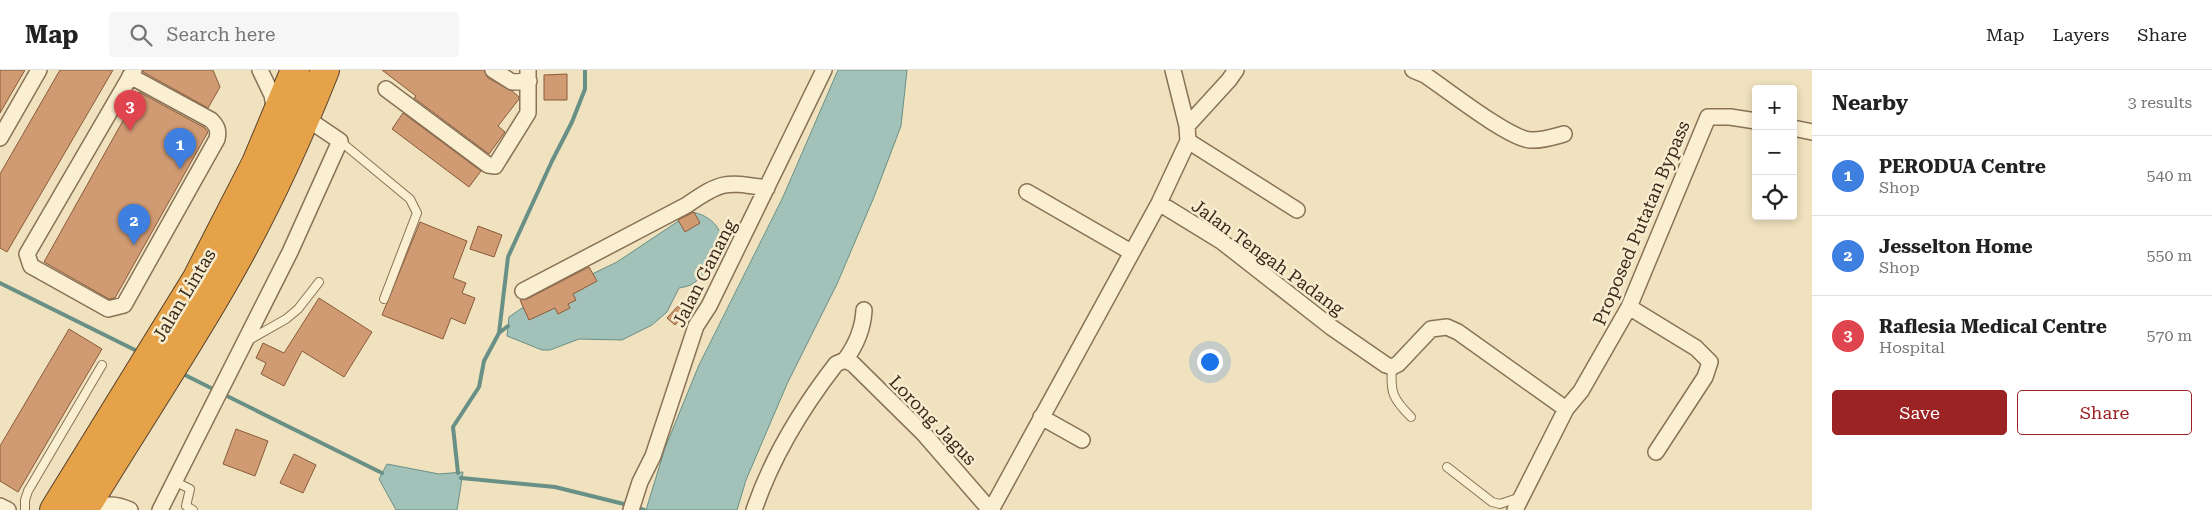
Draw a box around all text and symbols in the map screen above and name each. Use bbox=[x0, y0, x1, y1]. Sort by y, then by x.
search box bbox=[109, 12, 459, 57]
text: Map bbox=[25, 21, 79, 49]
icon: search bbox=[127, 21, 155, 49]
text: Search here bbox=[167, 23, 275, 46]
text: Map bbox=[1986, 24, 2025, 45]
text: Layers bbox=[2053, 24, 2109, 45]
text: Share bbox=[2137, 24, 2187, 45]
map controls bbox=[1752, 85, 1797, 220]
button: + bbox=[1752, 85, 1797, 130]
pin: 3 bbox=[114, 90, 146, 131]
text: Nearby bbox=[1832, 91, 1908, 115]
text: 3 results bbox=[2128, 93, 2192, 112]
street label: Proposed Putatan Bypass bbox=[1588, 118, 1694, 328]
pin: 1 bbox=[164, 128, 196, 169]
button: − bbox=[1752, 130, 1797, 175]
text: PERODUA Centre bbox=[1879, 155, 2046, 178]
text: 1 bbox=[1844, 166, 1852, 185]
text: 540 m bbox=[2146, 166, 2192, 185]
button: locate bbox=[1752, 175, 1797, 220]
text: Shop bbox=[1879, 178, 1920, 197]
street label: Jalan Tengah Padang bbox=[1188, 195, 1349, 320]
pin: 2 bbox=[118, 204, 150, 245]
street label: Jalan Ganang bbox=[668, 215, 741, 330]
text: Jesselton Home bbox=[1879, 235, 2033, 258]
street label: Jalan Lintas bbox=[148, 245, 220, 345]
text: 2 bbox=[1844, 246, 1852, 265]
text: 550 m bbox=[2146, 246, 2192, 265]
text: Shop bbox=[1879, 258, 1920, 277]
text: Raflesia Medical Centre bbox=[1879, 315, 2107, 338]
text: 3 bbox=[1844, 326, 1852, 345]
text: 570 m bbox=[2146, 326, 2192, 345]
text: Hospital bbox=[1879, 338, 1945, 357]
your location bbox=[1197, 349, 1223, 375]
street label: Lorong Jagus bbox=[885, 371, 981, 469]
button: Save bbox=[1832, 390, 2007, 435]
button: Share bbox=[2017, 390, 2192, 435]

